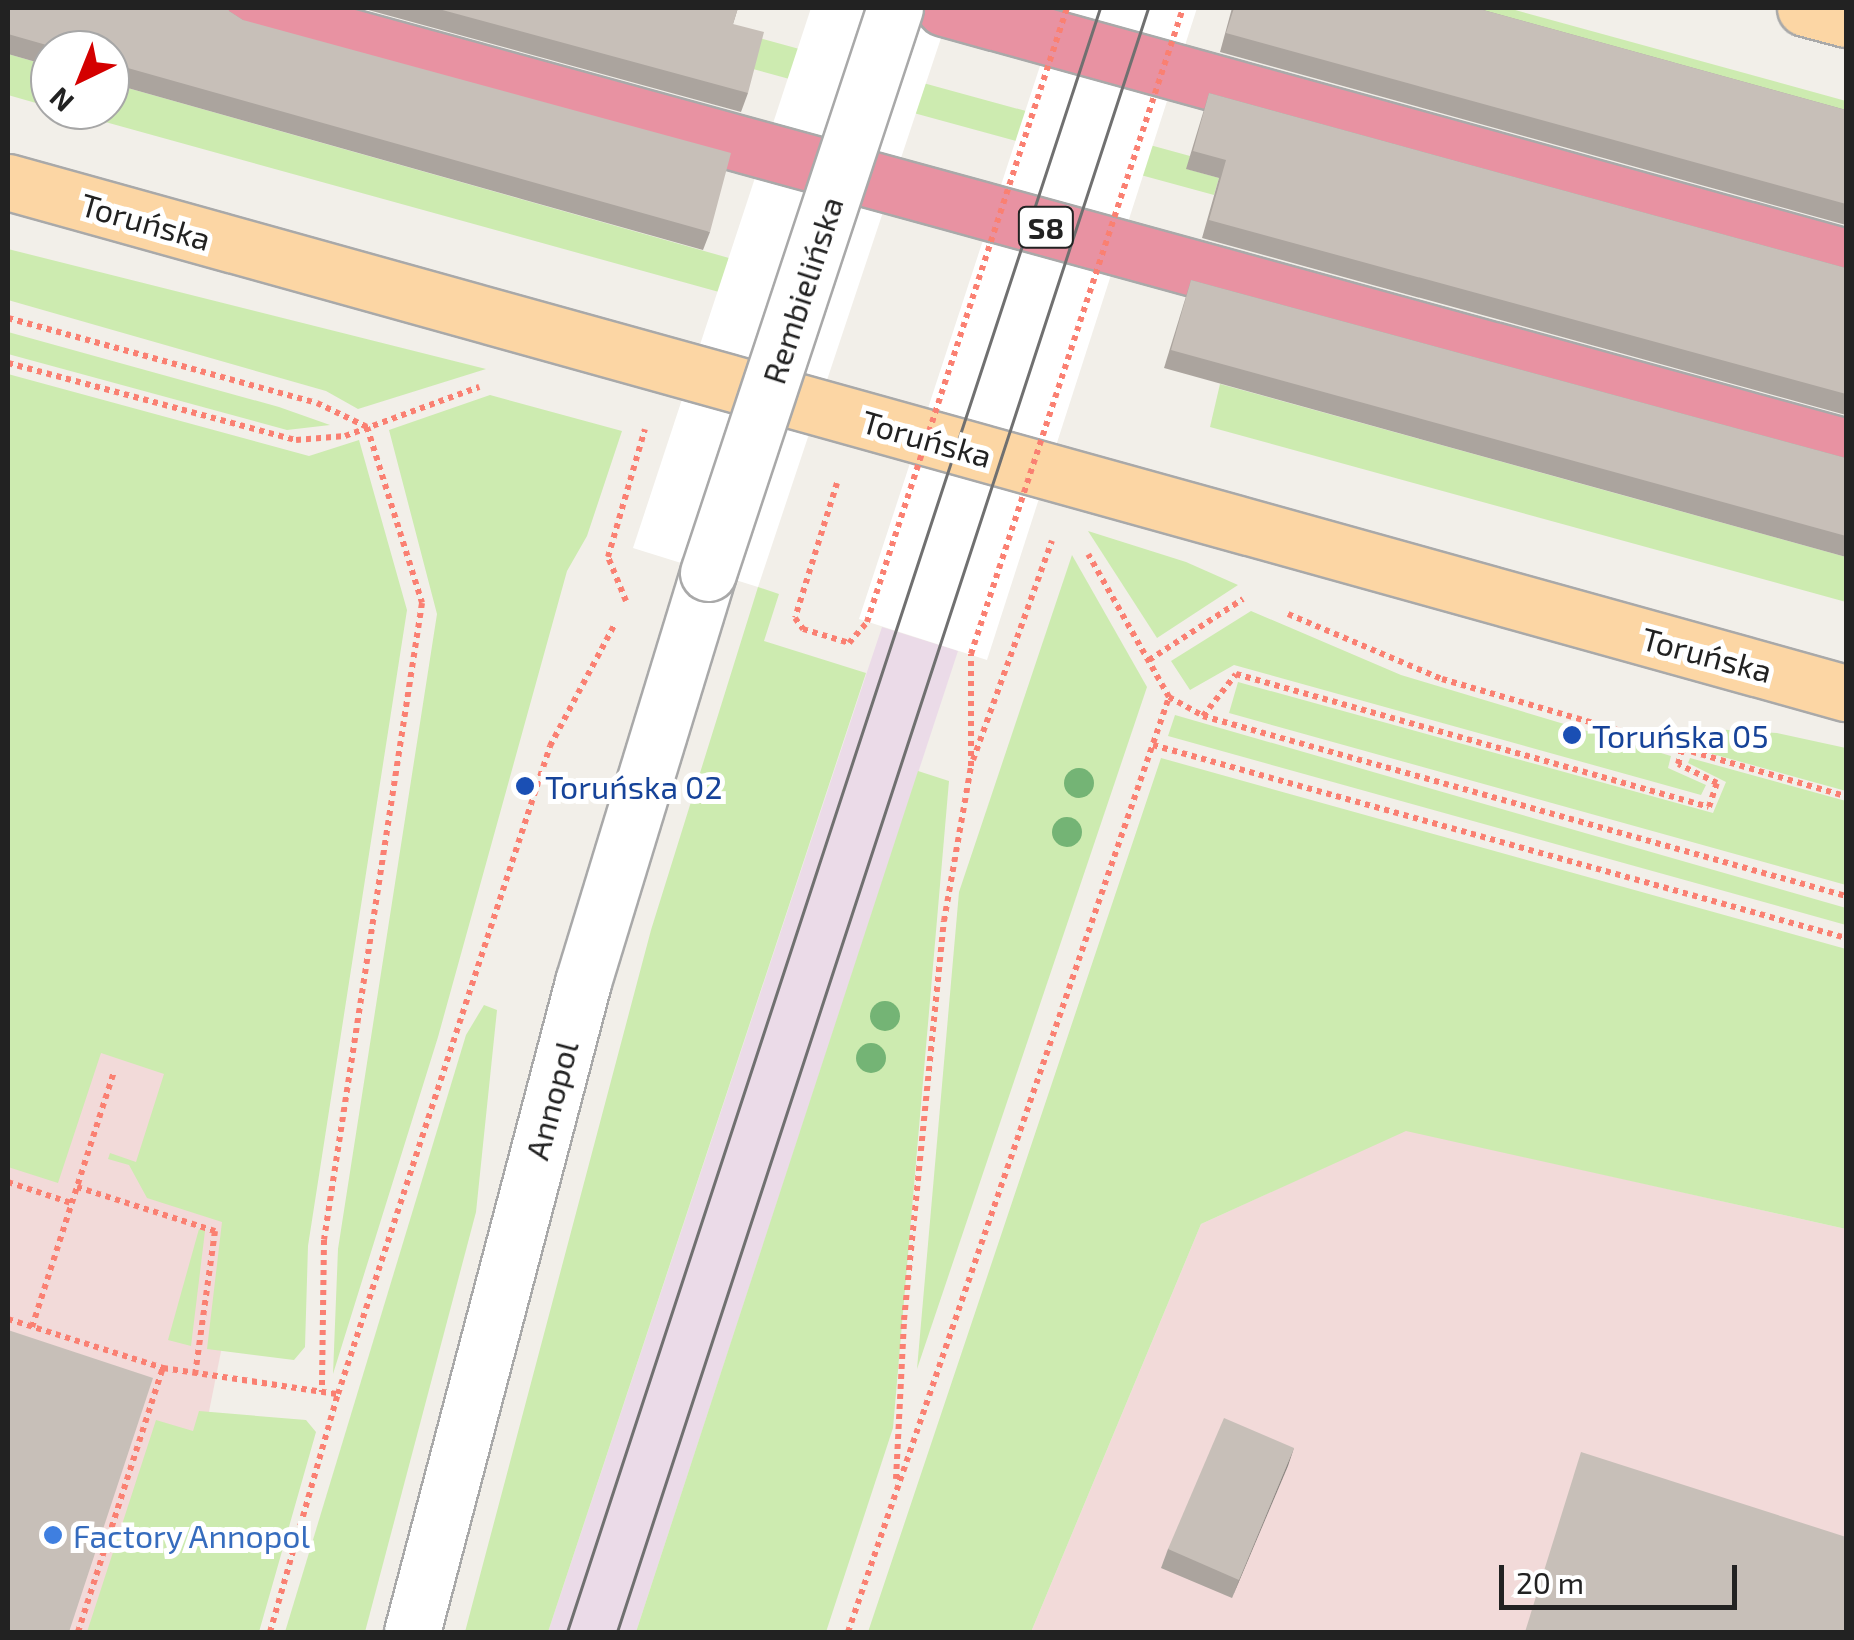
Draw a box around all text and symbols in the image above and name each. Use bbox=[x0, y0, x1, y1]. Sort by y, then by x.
north arrow bbox=[30, 30, 130, 130]
text: N bbox=[42, 81, 80, 120]
street label: Toruńska bbox=[77, 184, 215, 258]
street label: Rembielińska bbox=[754, 192, 850, 388]
road number: S8 bbox=[1016, 202, 1076, 252]
street label: Toruńska bbox=[858, 401, 996, 475]
street label: Toruńska bbox=[1638, 618, 1776, 690]
place label: Toruńska 05 bbox=[1592, 716, 1769, 754]
marker: Toruńska 05 bbox=[1561, 724, 1583, 746]
place label: Toruńska 02 bbox=[545, 767, 722, 805]
marker: Toruńska 02 bbox=[514, 775, 536, 797]
street label: Annopol bbox=[517, 1036, 585, 1164]
place label: Factory Annopol bbox=[73, 1516, 311, 1554]
marker: Factory Annopol bbox=[42, 1524, 64, 1546]
scale bar bbox=[1504, 1545, 1742, 1607]
text: 20 m bbox=[1516, 1564, 1584, 1600]

